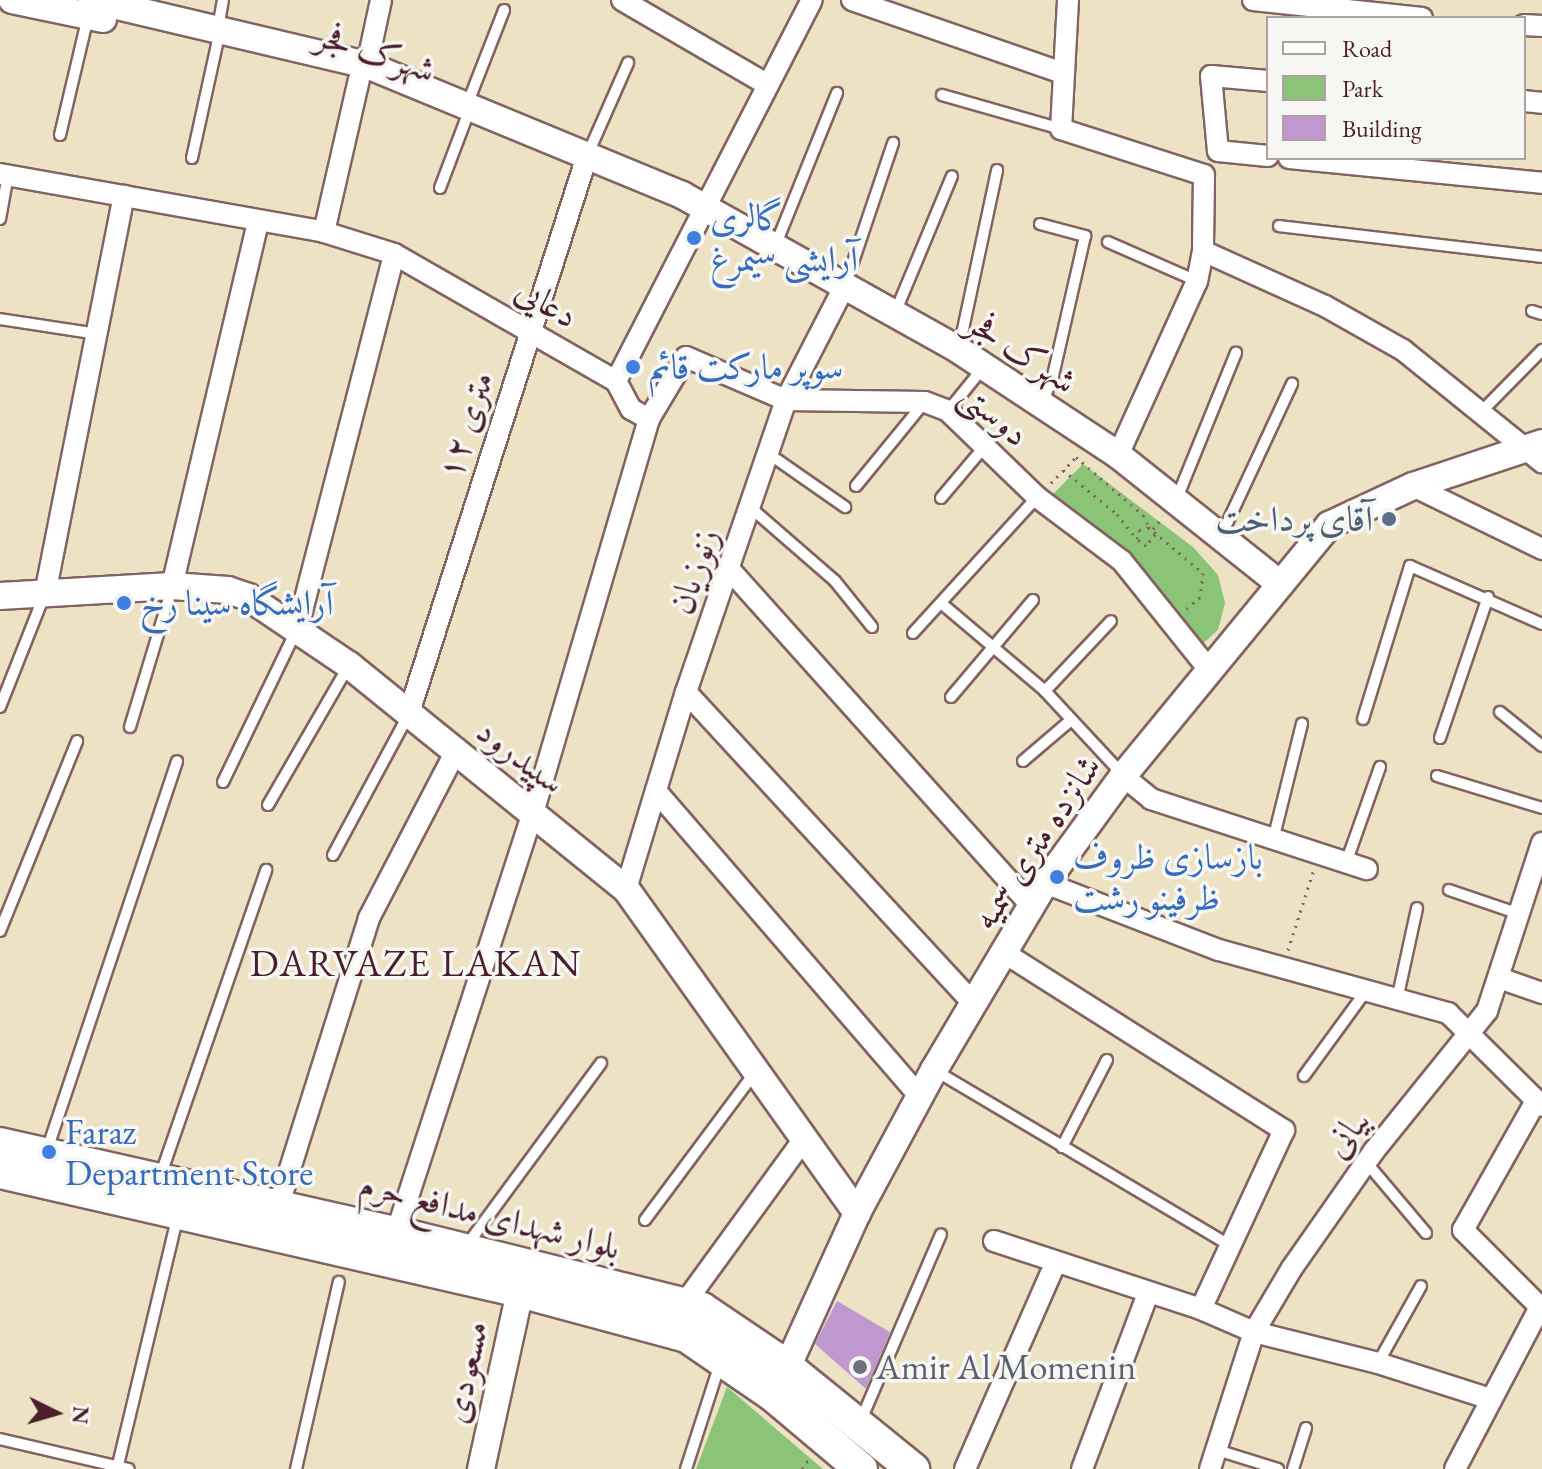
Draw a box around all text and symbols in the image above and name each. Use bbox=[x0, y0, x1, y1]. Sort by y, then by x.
street label: شهرک فجر bbox=[311, 13, 441, 91]
legend bbox=[1266, 16, 1526, 160]
text: Road bbox=[1342, 33, 1392, 64]
text: Park bbox=[1342, 73, 1383, 104]
text: Building bbox=[1342, 113, 1422, 144]
place label: گالری آرایشی سیمرغ bbox=[710, 195, 858, 280]
marker: گالری آرایشی سیمرغ bbox=[685, 229, 703, 247]
street label: دعایی bbox=[508, 267, 586, 337]
street label: شهرک فجر bbox=[959, 300, 1085, 402]
place label: سوپر مارکت قائم bbox=[649, 345, 843, 389]
marker: سوپر مارکت قائم bbox=[624, 358, 642, 376]
street label: ۱۲ متری bbox=[427, 366, 503, 484]
street label: دوستی bbox=[952, 373, 1038, 455]
place label: آقای پرداخت bbox=[1215, 497, 1373, 541]
marker: آقای پرداخت bbox=[1380, 510, 1398, 528]
street label: زنوزیان bbox=[658, 522, 728, 620]
place label: آرایشگاه سینا رخ bbox=[140, 581, 333, 625]
marker: آرایشگاه سینا رخ bbox=[115, 594, 133, 612]
street label: سپیدرود bbox=[468, 709, 574, 803]
street label: شانزده متری سمیه bbox=[962, 747, 1110, 937]
place label: بازسازی ظروف ظرفینو رشت bbox=[1073, 834, 1263, 919]
marker: بازسازی ظروف ظرفینو رشت bbox=[1048, 868, 1066, 886]
district label: DARVAZE LAKAN bbox=[250, 940, 582, 986]
street label: بیانی bbox=[1314, 1100, 1378, 1166]
place label: Faraz Department Store bbox=[65, 1109, 313, 1194]
marker: Faraz Department Store bbox=[40, 1143, 58, 1161]
street label: بلوار شهدای مدافع حرم bbox=[355, 1162, 625, 1268]
street label: مسعودی bbox=[433, 1317, 497, 1427]
place label: Amir Al Momenin bbox=[876, 1345, 1136, 1389]
marker: Amir Al Momenin bbox=[851, 1358, 869, 1376]
north arrow bbox=[16, 1373, 96, 1453]
text: N bbox=[65, 1405, 96, 1425]

